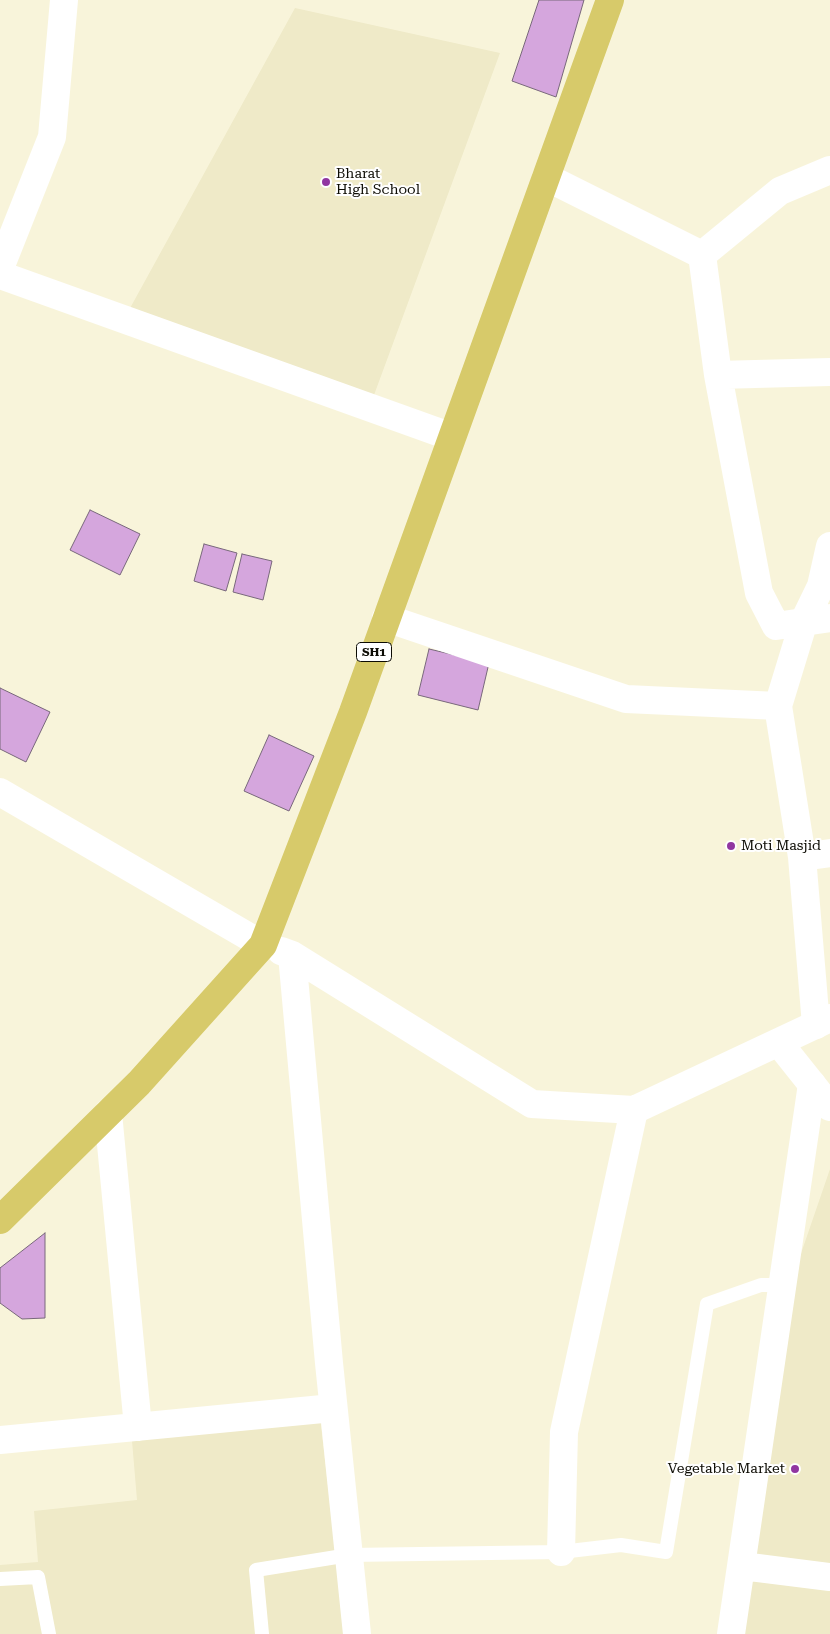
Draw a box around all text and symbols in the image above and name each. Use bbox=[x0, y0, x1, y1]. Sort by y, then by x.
place label: Bharat High School bbox=[336, 166, 420, 198]
marker: Bharat High School bbox=[320, 176, 332, 188]
road number: SH1 bbox=[356, 642, 392, 662]
place label: Moti Masjid bbox=[741, 838, 821, 854]
marker: Moti Masjid bbox=[725, 840, 737, 852]
place label: Vegetable Market bbox=[668, 1461, 785, 1477]
marker: Vegetable Market bbox=[789, 1463, 801, 1475]

